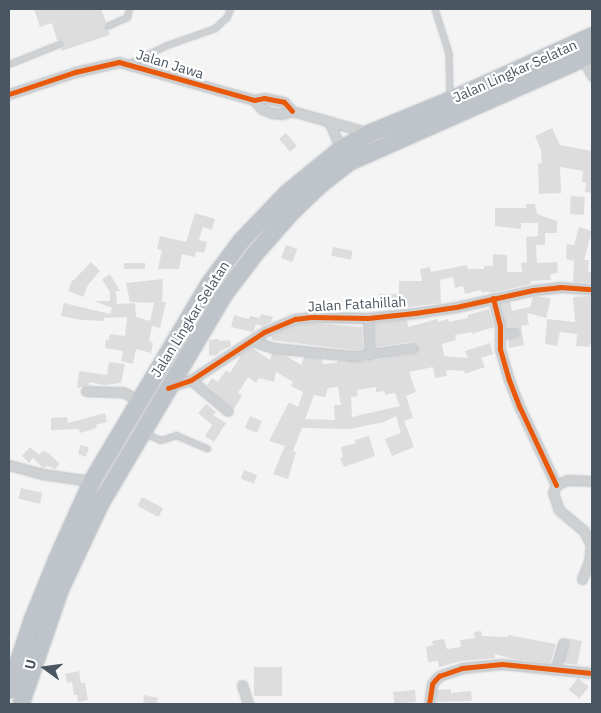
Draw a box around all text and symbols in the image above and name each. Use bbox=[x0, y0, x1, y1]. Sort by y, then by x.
street label: Jalan Lingkar Selatan bbox=[451, 36, 579, 106]
street label: Jalan Jawa bbox=[134, 46, 206, 82]
street label: Jalan Lingkar Selatan bbox=[147, 258, 233, 380]
street label: Jalan Fatahillah bbox=[307, 293, 407, 315]
north arrow bbox=[20, 643, 70, 693]
text: U bbox=[21, 657, 40, 671]

